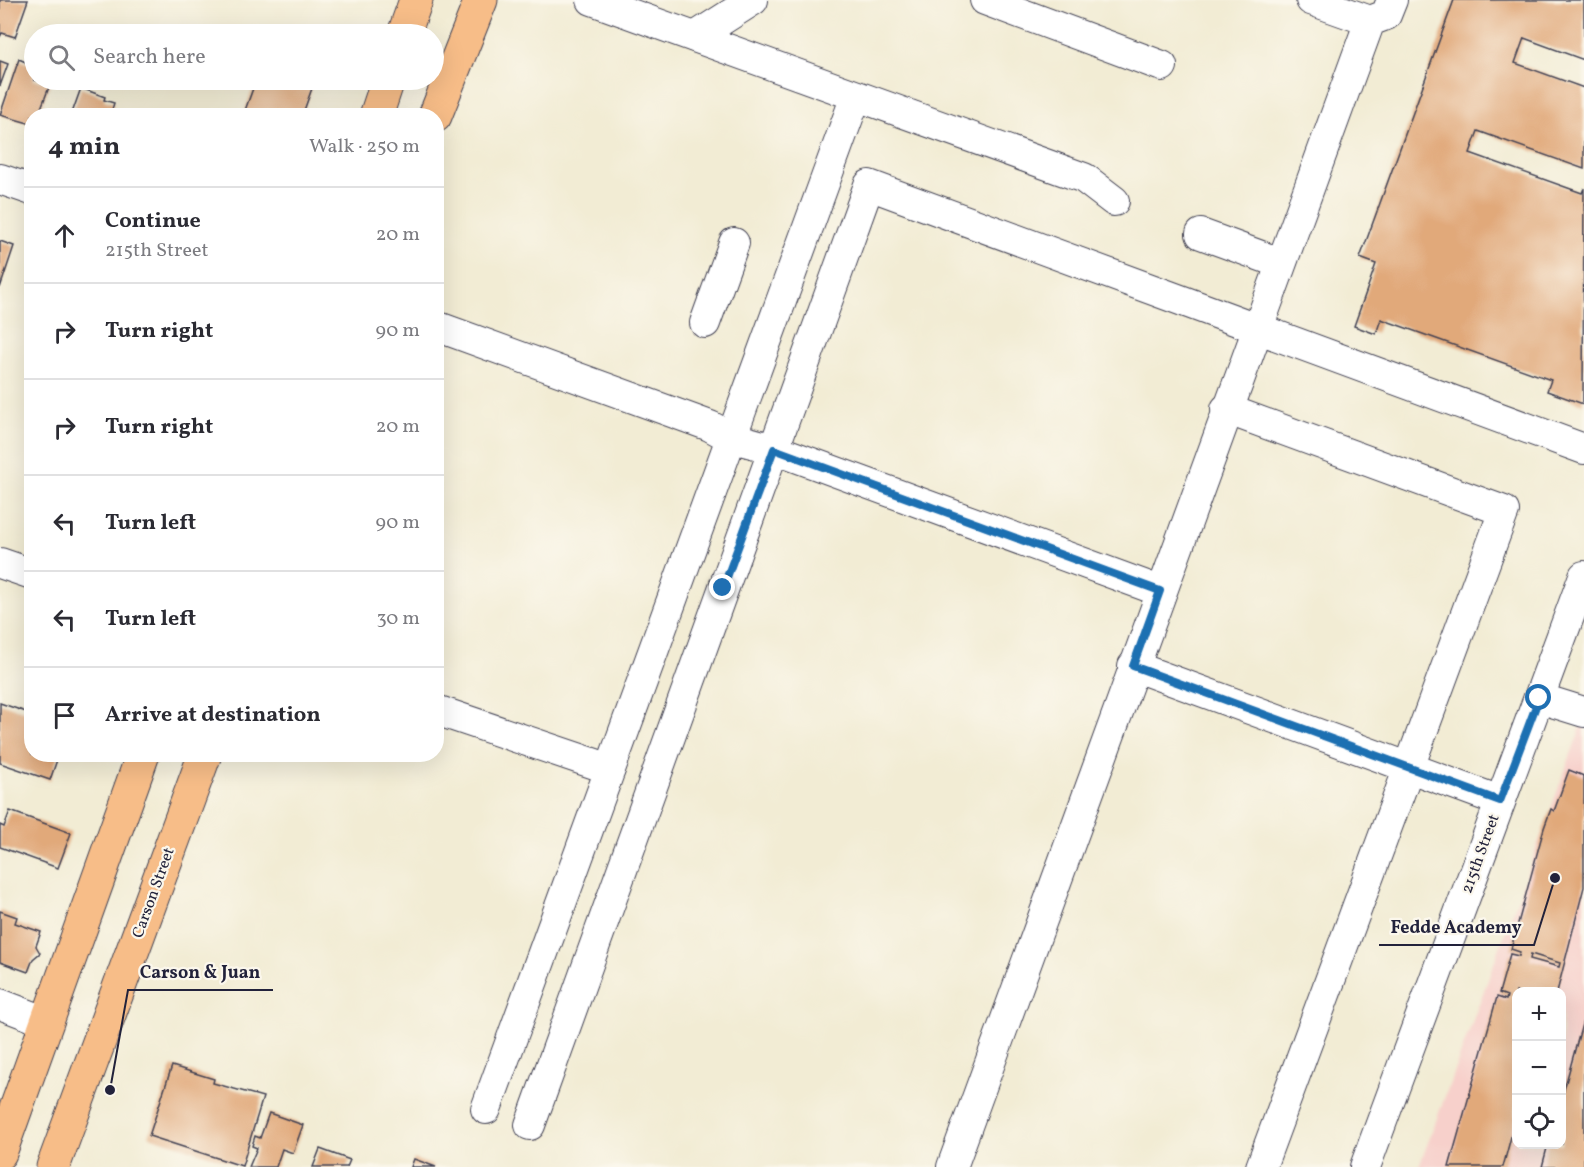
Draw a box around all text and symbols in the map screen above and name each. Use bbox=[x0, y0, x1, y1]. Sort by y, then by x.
search box bbox=[24, 24, 444, 90]
icon: search bbox=[45, 41, 78, 74]
text: Search here bbox=[93, 42, 206, 73]
text: 4 min bbox=[48, 129, 120, 165]
text: Walk · 250 m bbox=[309, 133, 420, 161]
text: Continue bbox=[105, 206, 201, 237]
icon: ahead bbox=[48, 219, 81, 252]
text: 20 m bbox=[376, 221, 420, 249]
text: 215th Street bbox=[105, 237, 208, 265]
icon: right bbox=[48, 315, 81, 348]
text: Turn right bbox=[105, 316, 213, 347]
text: 90 m bbox=[376, 317, 420, 345]
icon: right bbox=[48, 411, 81, 444]
text: Turn right bbox=[105, 412, 213, 443]
text: 20 m bbox=[376, 413, 420, 441]
icon: left bbox=[48, 507, 81, 540]
text: Turn left bbox=[105, 508, 196, 539]
text: 90 m bbox=[376, 509, 420, 537]
route end bbox=[709, 574, 735, 600]
icon: left bbox=[48, 603, 81, 636]
text: Turn left bbox=[105, 604, 196, 635]
text: 30 m bbox=[376, 605, 420, 633]
route start bbox=[1525, 684, 1551, 710]
icon: arrive bbox=[48, 699, 81, 732]
text: Arrive at destination bbox=[105, 700, 321, 731]
street label: 215th Street bbox=[1457, 811, 1506, 897]
street label: Carson Street bbox=[127, 844, 181, 941]
callout: Fedde Academy bbox=[1379, 909, 1534, 945]
text: Fedde Academy bbox=[1390, 916, 1522, 941]
callout: Carson & Juan bbox=[128, 954, 273, 990]
text: Carson & Juan bbox=[140, 961, 260, 986]
map controls bbox=[1512, 987, 1566, 1149]
button: + bbox=[1512, 987, 1566, 1041]
button: − bbox=[1512, 1041, 1566, 1095]
button: locate bbox=[1512, 1095, 1566, 1149]

